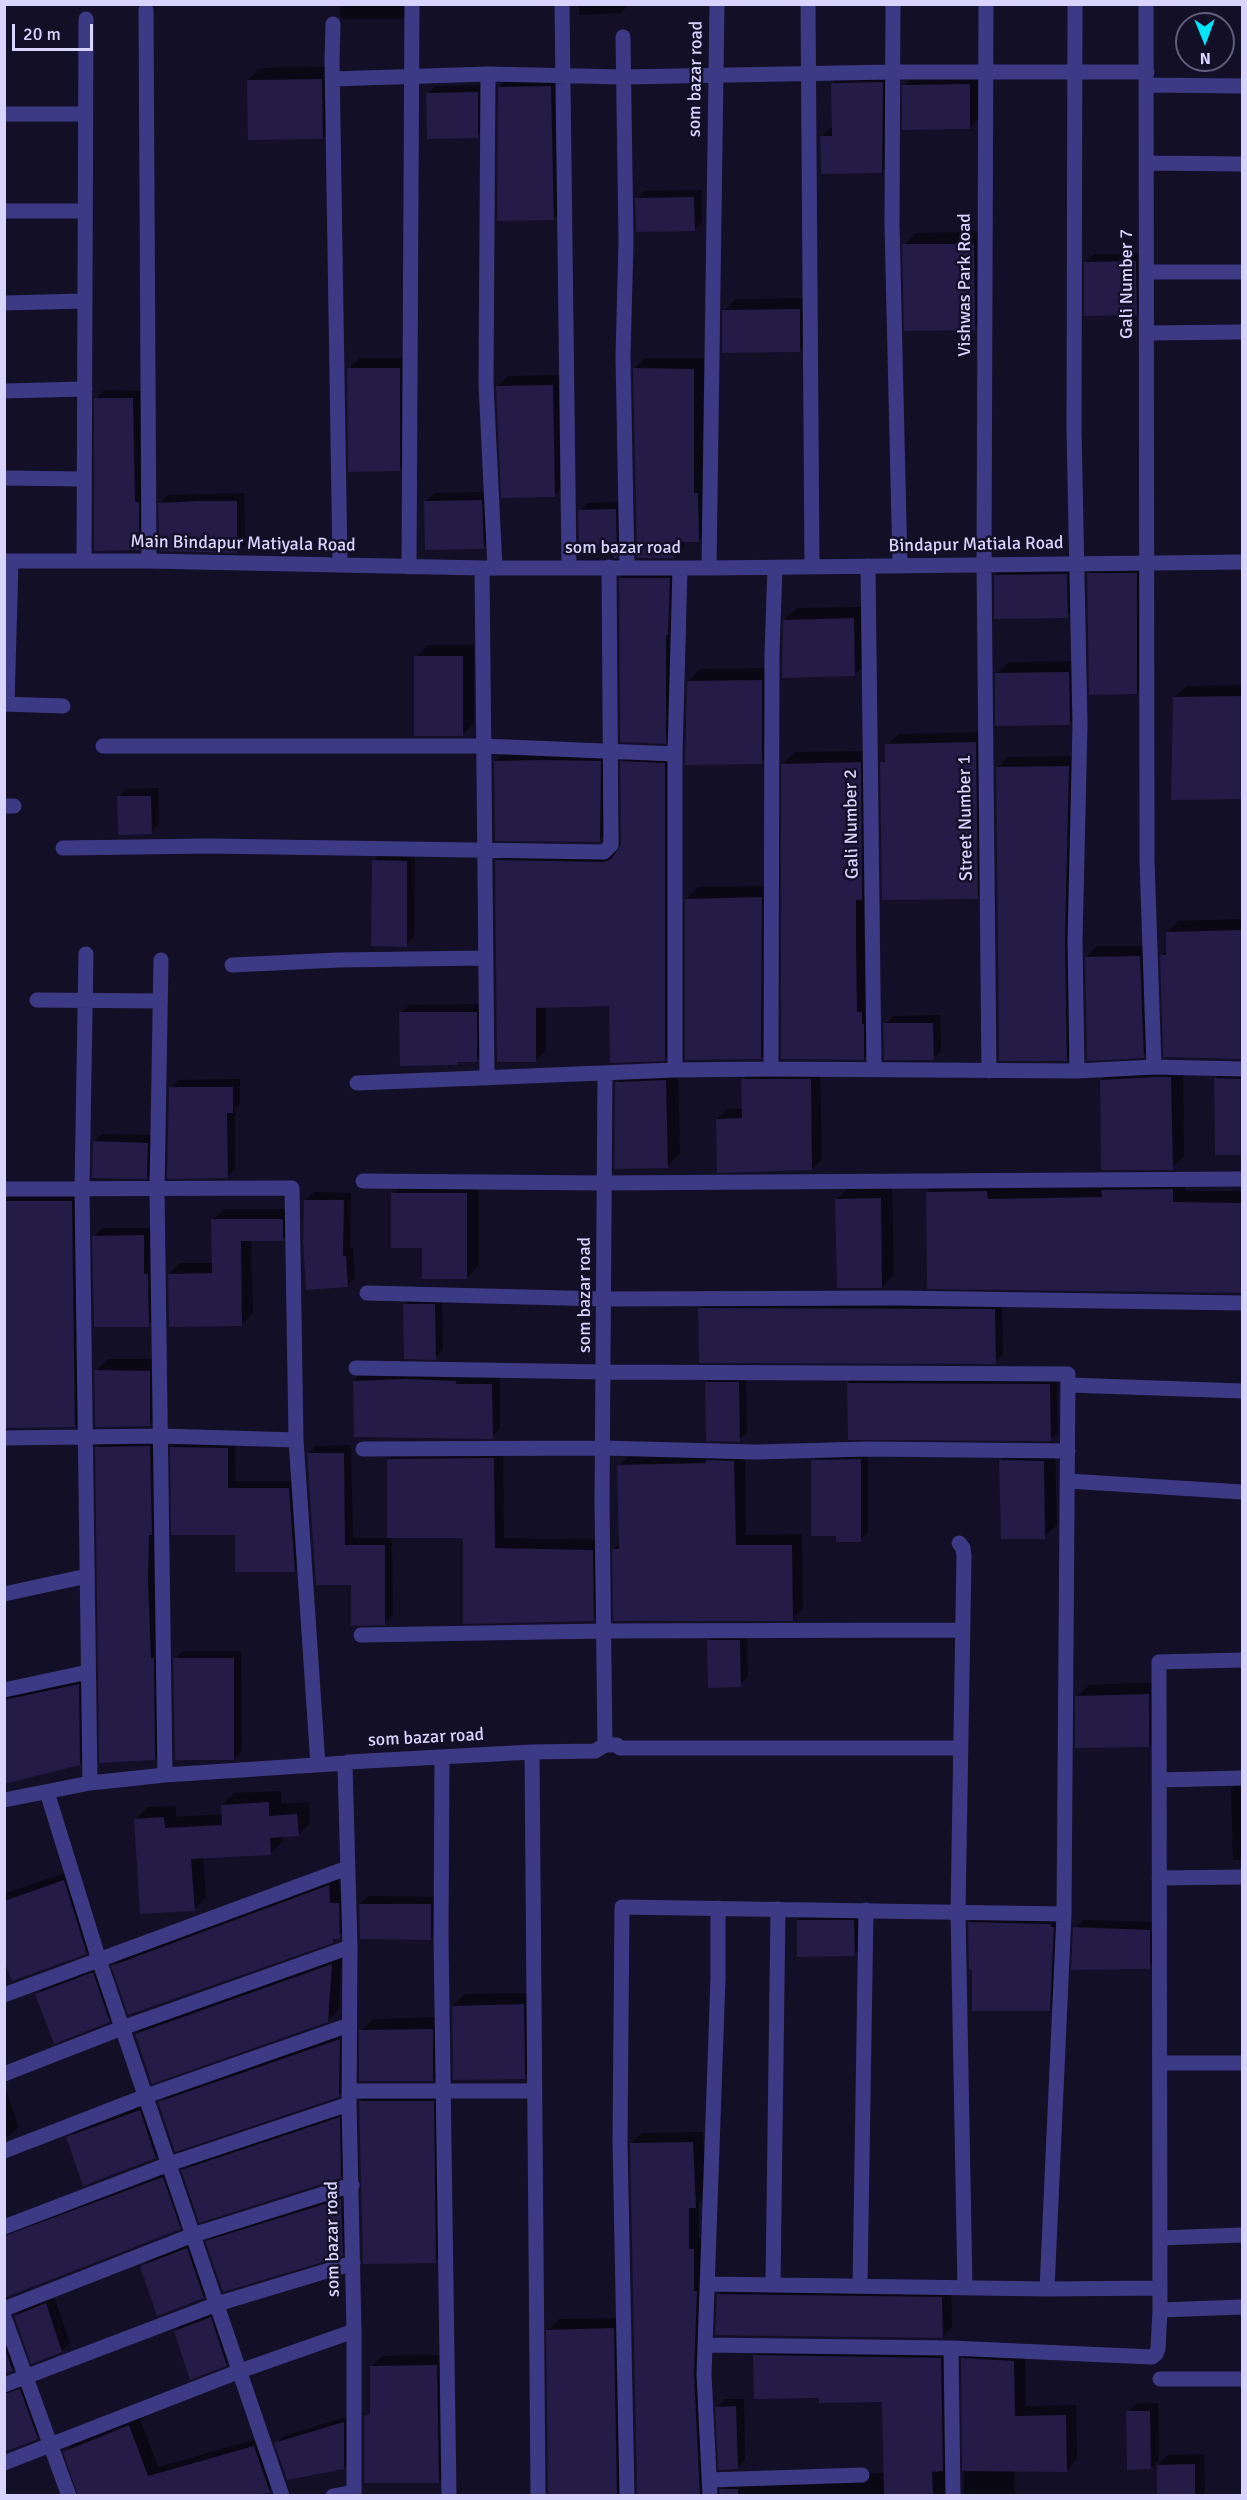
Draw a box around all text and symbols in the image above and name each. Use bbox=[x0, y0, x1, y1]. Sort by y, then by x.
scale bar bbox=[15, 12, 96, 50]
north arrow bbox=[1175, 12, 1235, 72]
street label: som bazar road bbox=[684, 21, 708, 137]
text: 20 m bbox=[23, 23, 61, 45]
text: N bbox=[1200, 48, 1211, 68]
street label: Vishwas Park Road bbox=[954, 213, 976, 357]
street label: Gali Number 7 bbox=[1116, 229, 1138, 339]
street label: Main Bindapur Matiyala Road bbox=[130, 531, 356, 557]
street label: Bindapur Matiala Road bbox=[888, 533, 1064, 557]
street label: som bazar road bbox=[565, 537, 681, 559]
street label: Street Number 1 bbox=[954, 755, 978, 881]
street label: Gali Number 2 bbox=[840, 769, 864, 879]
street label: som bazar road bbox=[574, 1237, 596, 1353]
street label: som bazar road bbox=[367, 1724, 485, 1752]
street label: som bazar road bbox=[321, 2181, 345, 2297]

